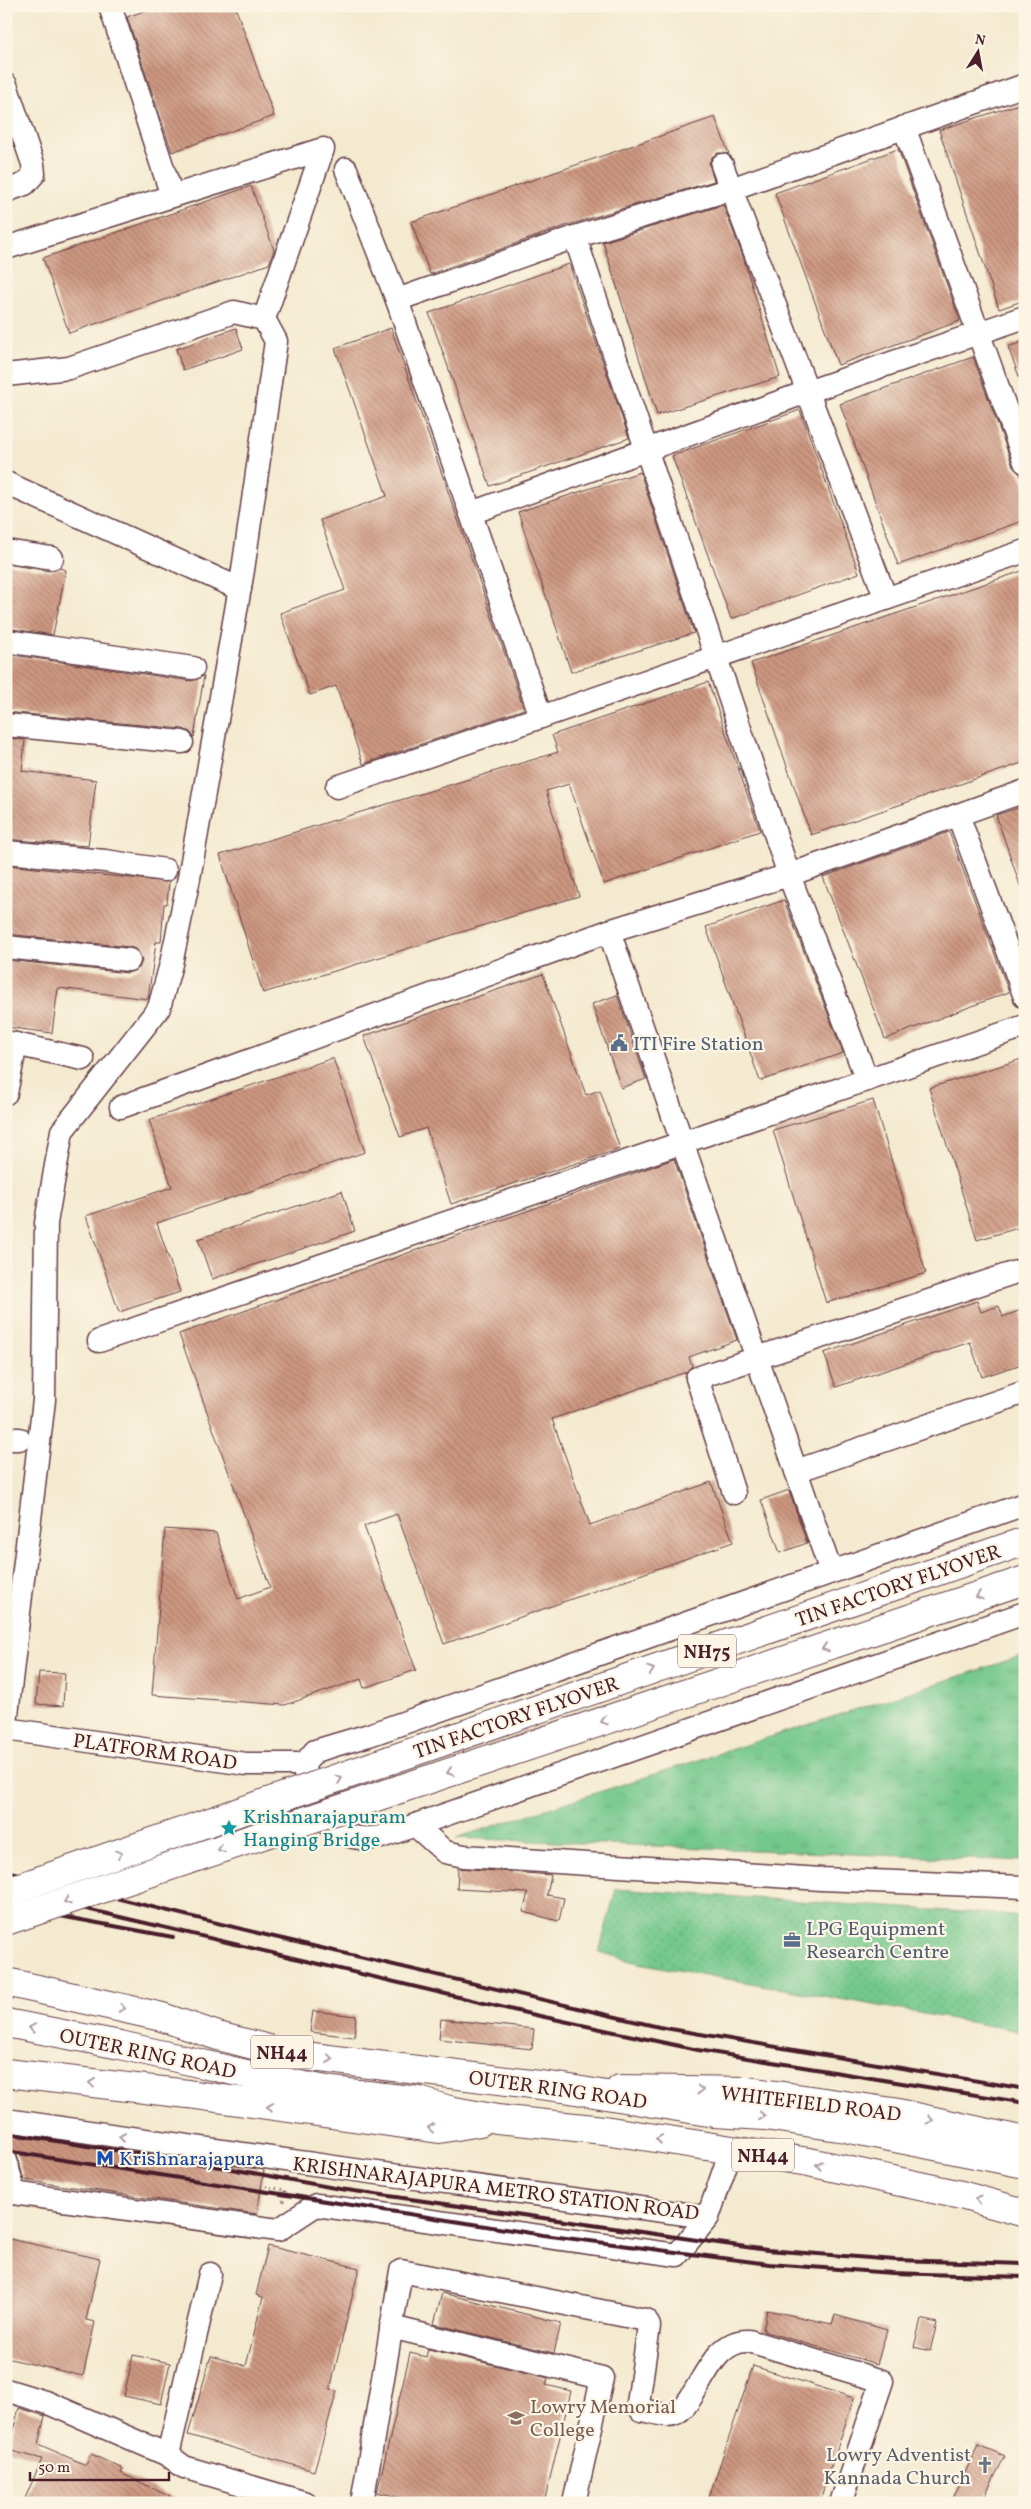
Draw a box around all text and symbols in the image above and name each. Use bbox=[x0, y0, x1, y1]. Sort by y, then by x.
north arrow bbox=[954, 28, 1004, 78]
text: N bbox=[973, 30, 987, 51]
place label: ITI Fire Station bbox=[633, 1031, 764, 1059]
public building icon: ITI Fire Station bbox=[609, 1033, 629, 1053]
street label: TIN FACTORY FLYOVER bbox=[792, 1538, 1006, 1635]
one-way arrow bbox=[975, 1591, 983, 1601]
road number: NH75 bbox=[678, 1634, 736, 1668]
one-way arrow bbox=[821, 1642, 829, 1652]
one-way arrow bbox=[646, 1666, 655, 1676]
street label: TIN FACTORY FLYOVER bbox=[410, 1670, 624, 1767]
one-way arrow bbox=[600, 1715, 609, 1725]
street label: PLATFORM ROAD bbox=[71, 1728, 239, 1778]
one-way arrow bbox=[446, 1767, 454, 1777]
one-way arrow bbox=[334, 1775, 342, 1785]
place label: Krishnarajapuram Hanging Bridge bbox=[243, 1804, 406, 1855]
place icon: Krishnarajapuram Hanging Bridge bbox=[219, 1818, 239, 1838]
one-way arrow bbox=[217, 1843, 225, 1853]
one-way arrow bbox=[114, 1850, 122, 1860]
one-way arrow bbox=[63, 1895, 71, 1905]
place label: LPG Equipment Research Centre bbox=[806, 1916, 949, 1967]
office icon: LPG Equipment Research Centre bbox=[782, 1930, 802, 1950]
one-way arrow bbox=[118, 2002, 127, 2013]
street label: OUTER RING ROAD bbox=[57, 2023, 238, 2087]
one-way arrow bbox=[27, 2024, 36, 2034]
road number: NH44 bbox=[251, 2035, 313, 2068]
one-way arrow bbox=[327, 2053, 335, 2064]
street label: OUTER RING ROAD bbox=[467, 2065, 649, 2117]
one-way arrow bbox=[88, 2078, 96, 2089]
street label: WHITEFIELD ROAD bbox=[719, 2080, 903, 2130]
one-way arrow bbox=[696, 2085, 704, 2095]
one-way arrow bbox=[266, 2102, 275, 2112]
one-way arrow bbox=[759, 2110, 767, 2121]
one-way arrow bbox=[926, 2114, 934, 2125]
one-way arrow bbox=[427, 2123, 435, 2134]
one-way arrow bbox=[118, 2132, 126, 2143]
one-way arrow bbox=[655, 2135, 663, 2145]
road number: NH44 bbox=[732, 2138, 794, 2172]
place label: Krishnarajapura bbox=[119, 2146, 264, 2174]
metro station icon: Krishnarajapura bbox=[95, 2148, 115, 2168]
street label: KRISHNARAJAPURA METRO STATION ROAD bbox=[291, 2151, 701, 2229]
one-way arrow bbox=[815, 2160, 824, 2170]
one-way arrow bbox=[975, 2195, 983, 2205]
place label: Lowry Memorial College bbox=[530, 2394, 676, 2445]
school or university icon: Lowry Memorial College bbox=[506, 2408, 526, 2428]
place label: Lowry Adventist Kannada Church bbox=[823, 2442, 971, 2493]
scale bar bbox=[30, 2449, 169, 2481]
church icon: Lowry Adventist Kannada Church bbox=[975, 2455, 995, 2475]
text: 50 m bbox=[38, 2458, 70, 2479]

